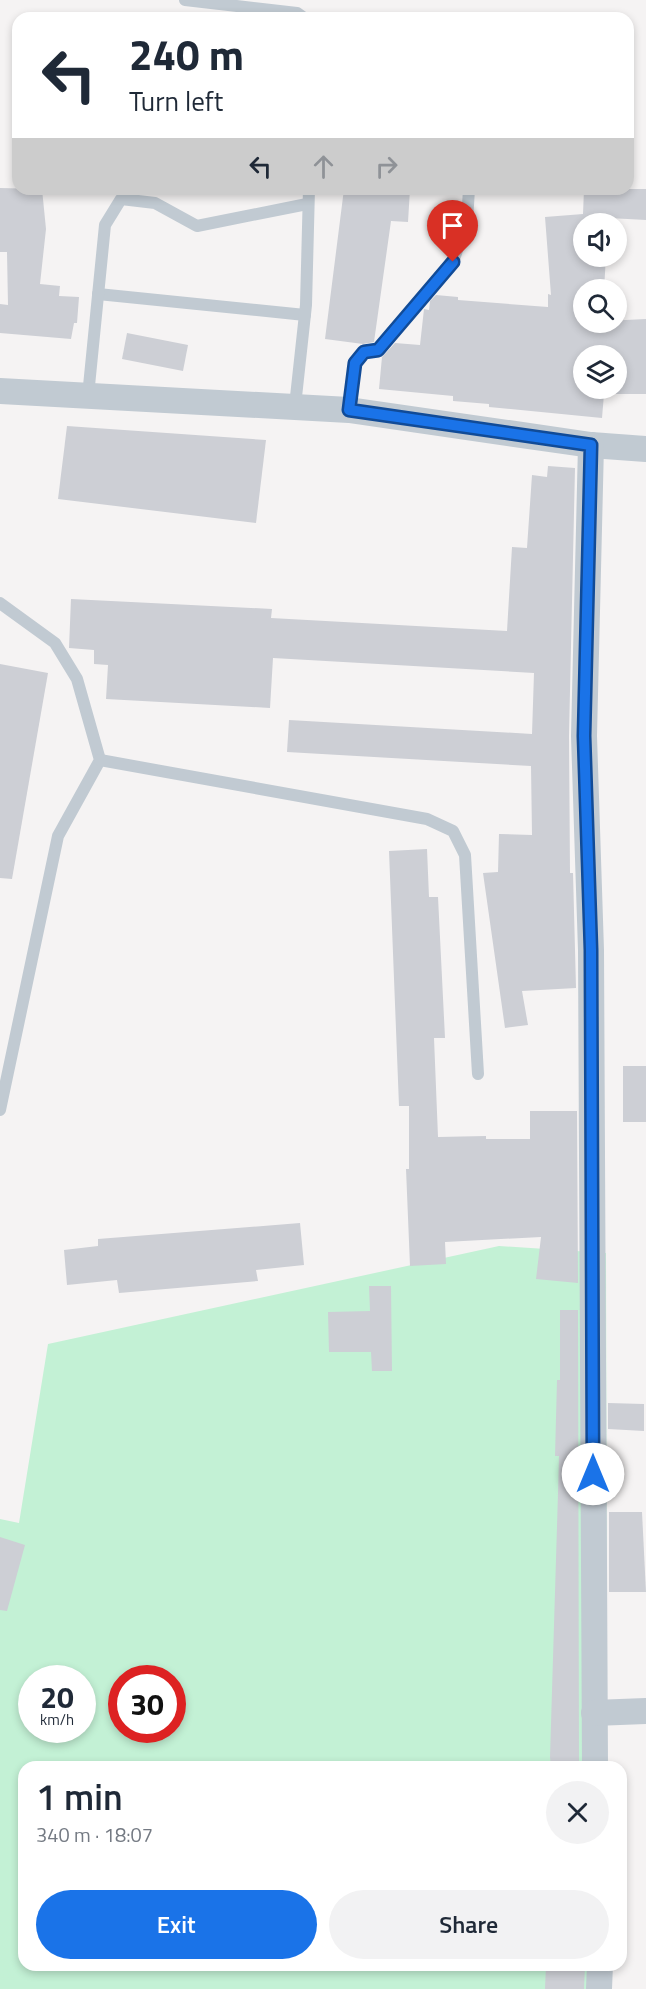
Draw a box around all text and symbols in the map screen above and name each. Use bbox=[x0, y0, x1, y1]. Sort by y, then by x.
text: 240 m bbox=[129, 22, 244, 86]
icon: left bbox=[30, 36, 108, 114]
text: Turn left bbox=[129, 80, 223, 121]
icon: left bbox=[244, 150, 277, 183]
icon: ahead bbox=[307, 150, 340, 183]
icon: right bbox=[370, 150, 403, 183]
pin bbox=[427, 200, 478, 262]
icon: arrive bbox=[436, 209, 469, 242]
map controls bbox=[573, 213, 627, 399]
button: sound bbox=[573, 213, 627, 267]
button: search bbox=[573, 279, 627, 333]
button: layers bbox=[573, 345, 627, 399]
position arrow bbox=[561, 1442, 625, 1506]
speed limit sign: 30 bbox=[108, 1665, 186, 1743]
text: 20 bbox=[40, 1674, 74, 1720]
text: km/h bbox=[40, 1708, 74, 1731]
text: 1 min bbox=[36, 1769, 123, 1824]
button: close bbox=[546, 1781, 609, 1844]
text: 340 m · 18:07 bbox=[36, 1819, 153, 1850]
button: Exit bbox=[36, 1890, 317, 1959]
button: Share bbox=[329, 1890, 609, 1959]

